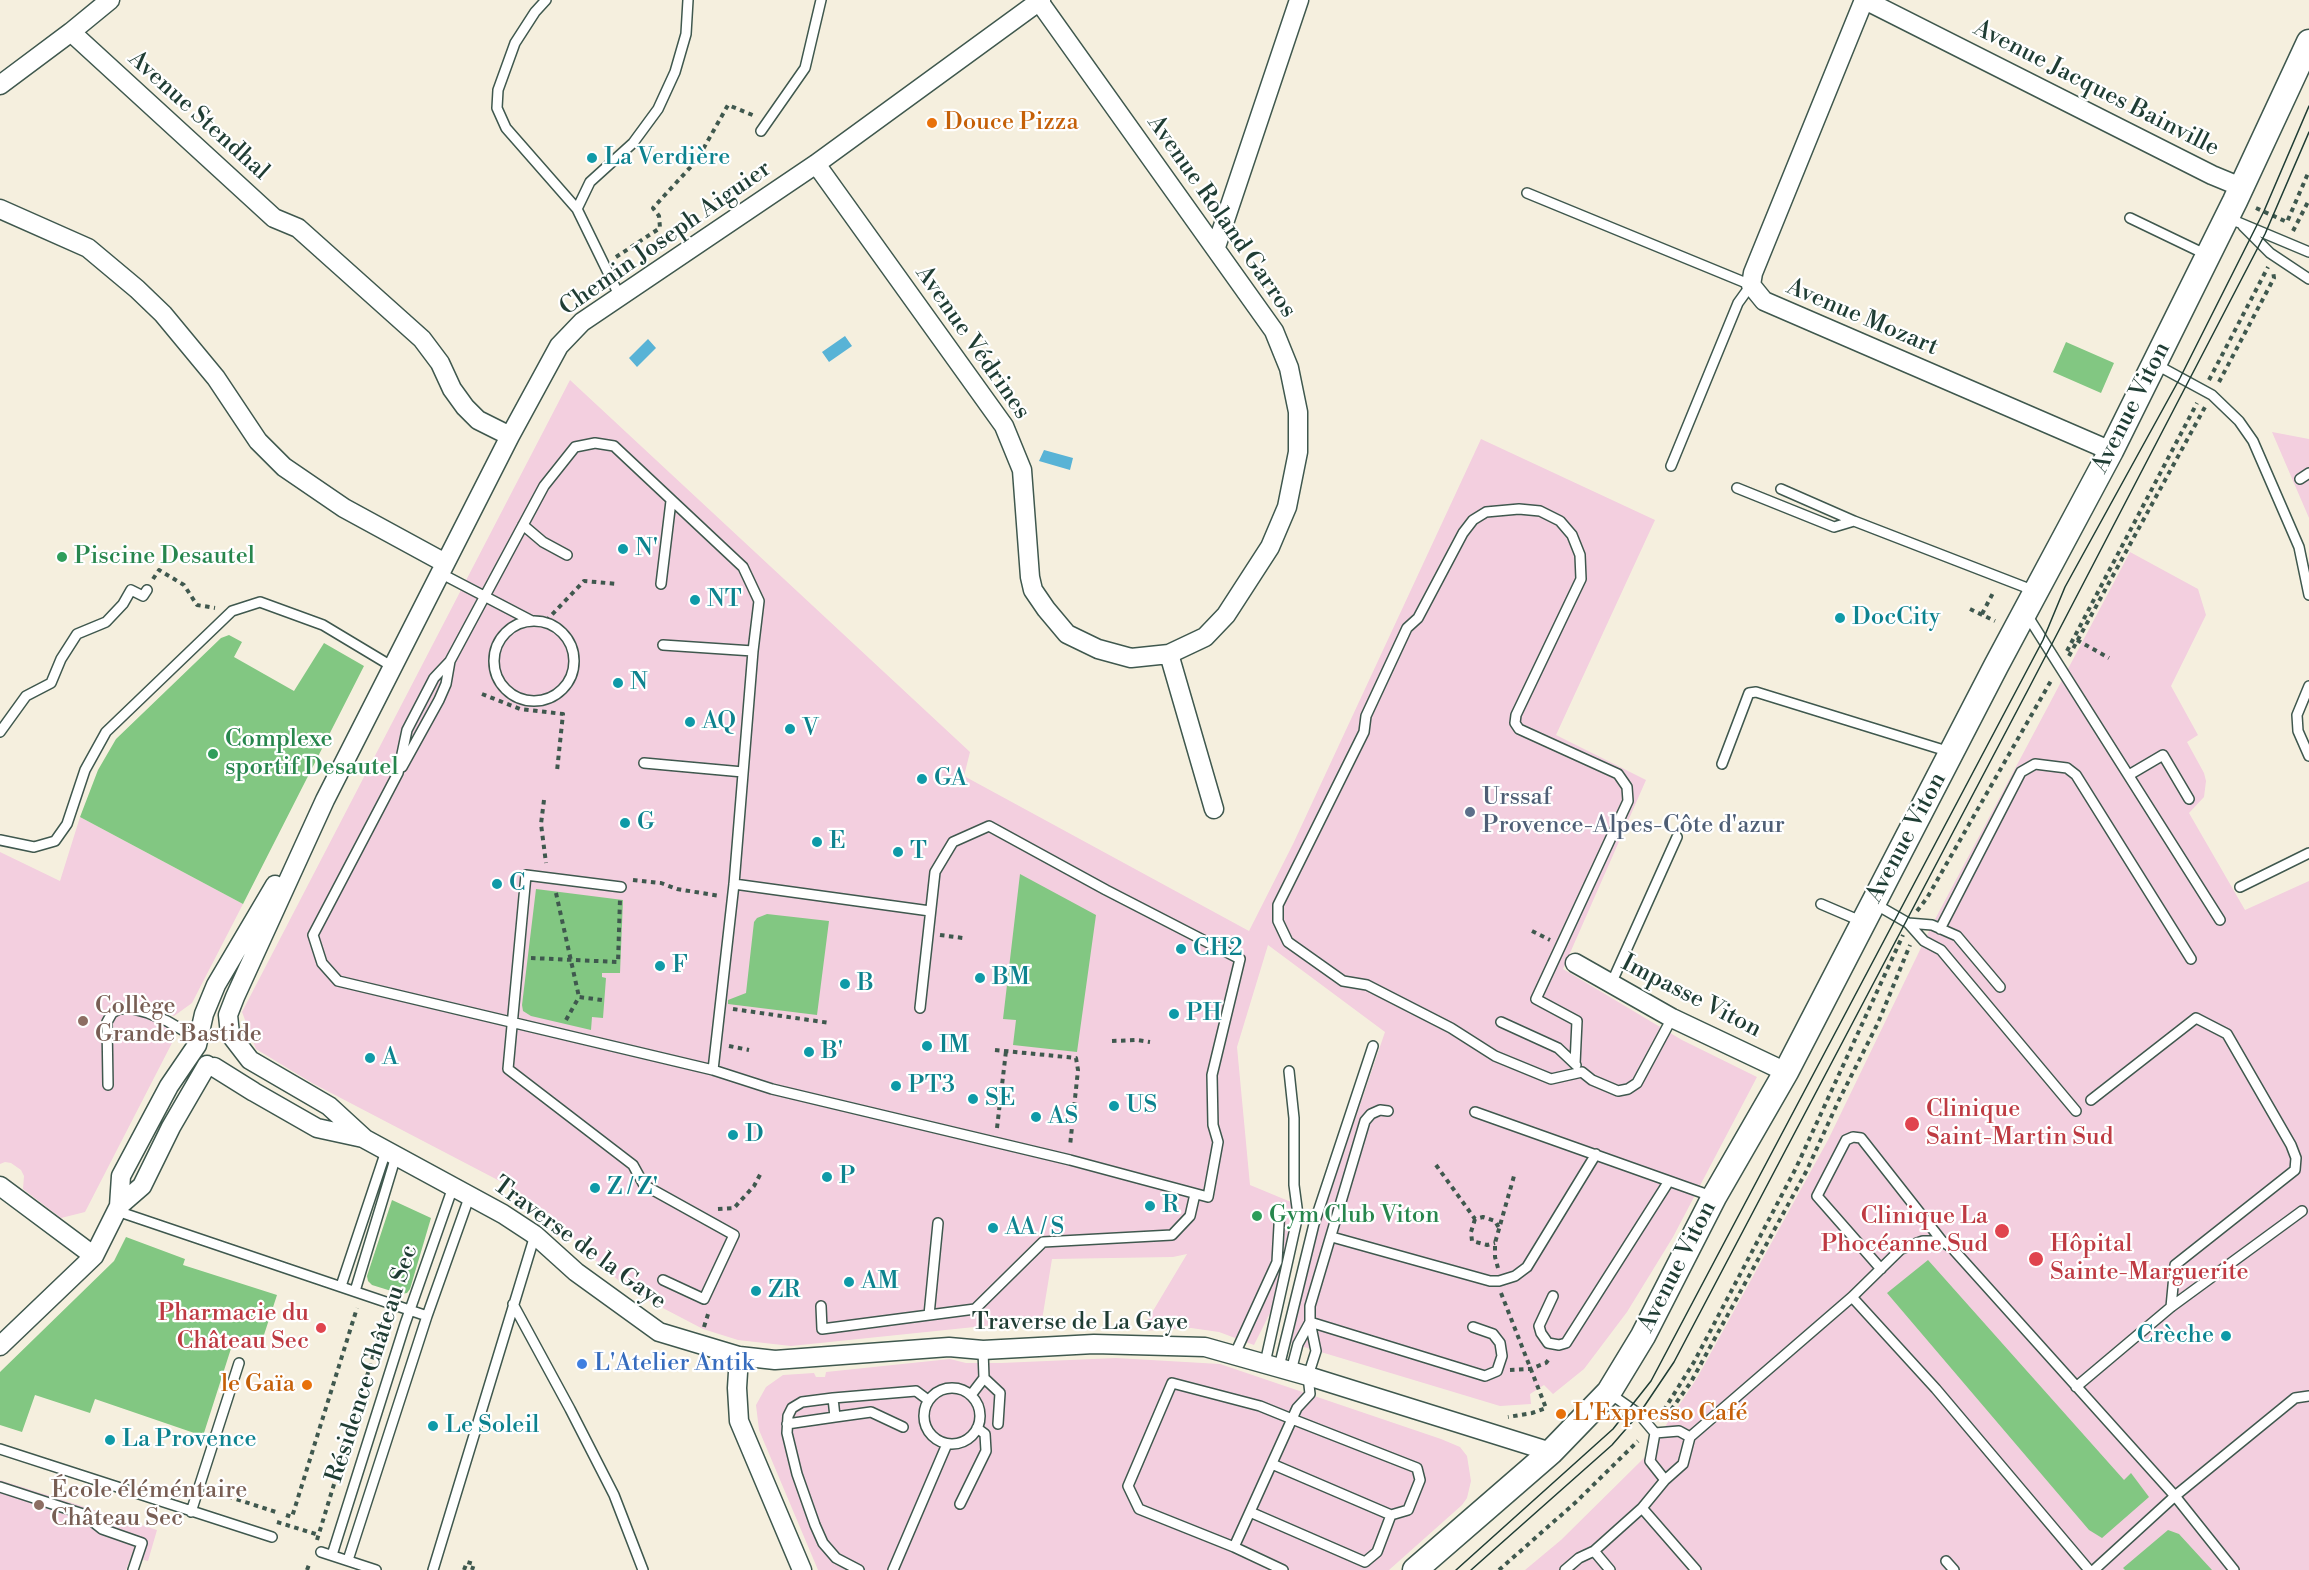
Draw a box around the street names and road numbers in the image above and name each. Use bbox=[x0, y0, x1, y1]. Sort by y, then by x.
street label: Avenue Jacques Bainville bbox=[1968, 14, 2224, 164]
street label: Avenue Stendhal bbox=[122, 45, 274, 187]
street label: Avenue Roland Garros bbox=[1140, 110, 1302, 324]
street label: Chemin Joseph Aiguier bbox=[555, 155, 777, 323]
street label: Avenue Védrines bbox=[908, 261, 1036, 425]
street label: Avenue Mozart bbox=[1782, 273, 1942, 363]
street label: Avenue Viton bbox=[2087, 338, 2177, 478]
street label: Avenue Viton bbox=[1861, 768, 1953, 908]
street label: Impasse Viton bbox=[1616, 949, 1766, 1045]
street label: Traverse de la Gaye bbox=[487, 1171, 671, 1317]
street label: Avenue Viton bbox=[1633, 1197, 1723, 1337]
street label: Résidence Château Sec bbox=[321, 1241, 425, 1487]
street label: Traverse de La Gaye bbox=[972, 1309, 1188, 1337]

